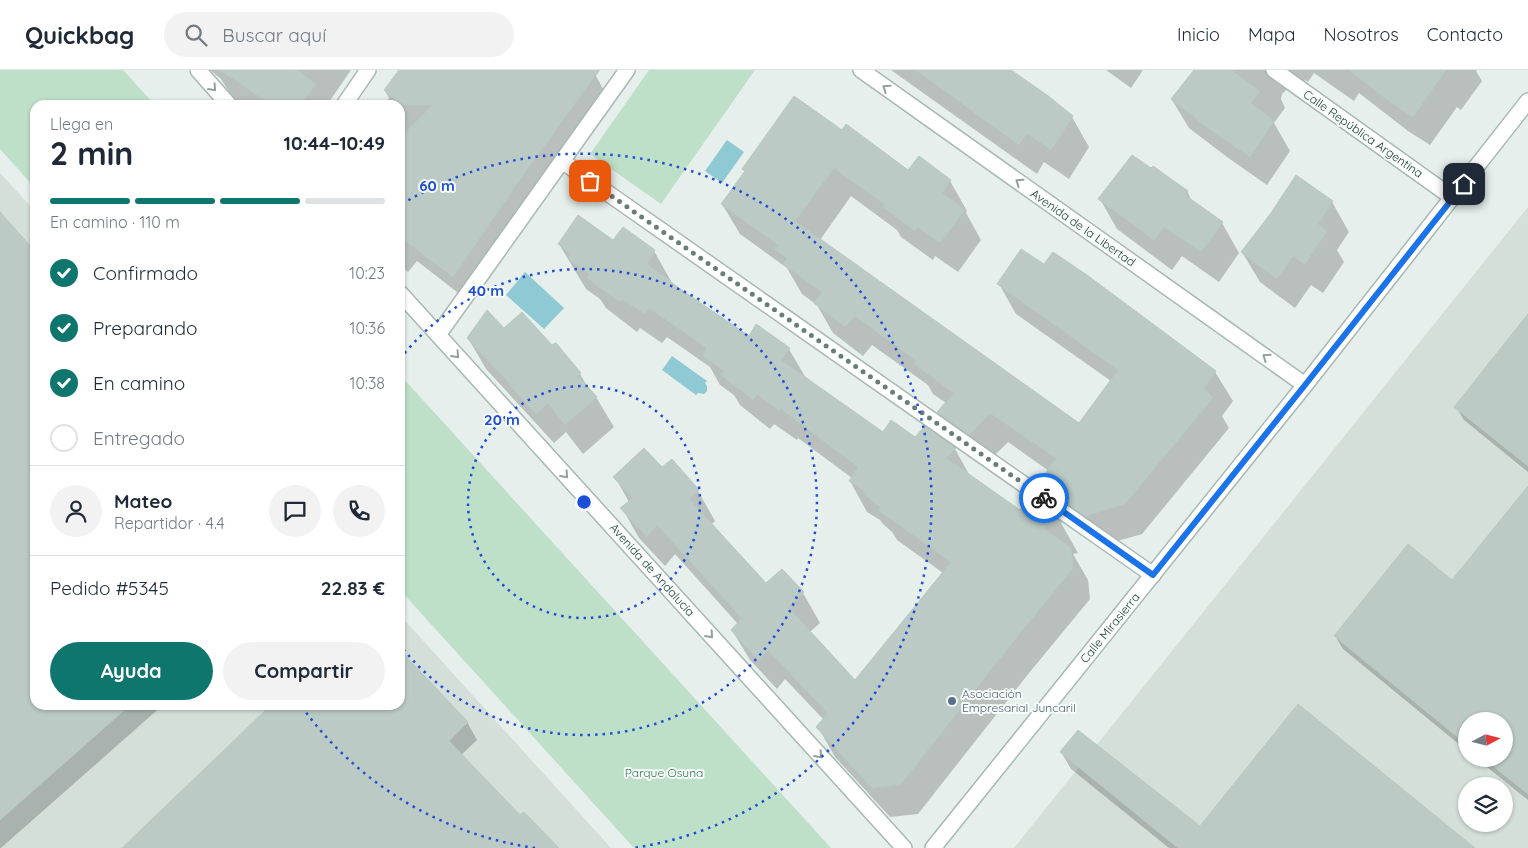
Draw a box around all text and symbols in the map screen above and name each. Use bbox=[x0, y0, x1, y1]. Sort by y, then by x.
search box bbox=[164, 12, 514, 57]
text: Quickbag bbox=[25, 20, 134, 50]
icon: search bbox=[182, 21, 210, 49]
text: Buscar aquí bbox=[222, 23, 326, 47]
text: Inicio bbox=[1177, 23, 1220, 46]
text: Mapa bbox=[1248, 23, 1296, 46]
text: Nosotros bbox=[1324, 23, 1399, 46]
text: Contacto bbox=[1427, 23, 1503, 46]
one-way arrow bbox=[208, 82, 217, 91]
one-way arrow bbox=[882, 85, 892, 94]
street label: Calle República Argentina bbox=[1300, 86, 1426, 181]
text: Llega en bbox=[50, 114, 113, 134]
text: 10:44–10:49 bbox=[284, 131, 385, 155]
text: 2 min bbox=[50, 133, 133, 173]
pin bbox=[569, 160, 611, 202]
pin bbox=[1443, 163, 1485, 205]
icon: bag bbox=[576, 167, 604, 195]
icon: home bbox=[1450, 170, 1478, 198]
text: 60 m bbox=[419, 176, 455, 195]
one-way arrow bbox=[1015, 179, 1025, 188]
street label: Avenida de la Libertad bbox=[1028, 186, 1139, 269]
text: En camino · 110 m bbox=[50, 212, 180, 232]
icon: check bbox=[50, 259, 78, 287]
text: Confirmado bbox=[93, 261, 198, 285]
text: 10:23 bbox=[349, 263, 385, 283]
text: 40 m bbox=[468, 281, 504, 300]
icon: check bbox=[50, 314, 78, 342]
text: Preparando bbox=[93, 316, 198, 340]
text: 10:36 bbox=[350, 318, 385, 338]
one-way arrow bbox=[450, 350, 459, 359]
one-way arrow bbox=[1262, 354, 1271, 363]
icon: check bbox=[50, 369, 78, 397]
text: En camino bbox=[93, 371, 185, 395]
text: 10:38 bbox=[350, 373, 385, 393]
text: 20 m bbox=[484, 410, 520, 429]
text: Entregado bbox=[93, 426, 185, 450]
one-way arrow bbox=[560, 470, 569, 479]
courier bbox=[1019, 473, 1069, 523]
icon: bike bbox=[1030, 484, 1058, 512]
button: person bbox=[50, 485, 102, 537]
button: chat bbox=[269, 485, 321, 537]
button: phone bbox=[333, 485, 385, 537]
text: Mateo bbox=[114, 489, 172, 513]
centre of rings bbox=[575, 493, 593, 511]
text: Repartidor · 4.4 bbox=[114, 513, 225, 533]
street label: Avenida de Andalucía bbox=[607, 520, 698, 619]
text: Pedido #5345 bbox=[50, 576, 169, 600]
text: 22.83 € bbox=[321, 576, 385, 600]
street label: Calle Mirasierra bbox=[1077, 589, 1143, 666]
one-way arrow bbox=[704, 629, 713, 638]
button: Ayuda bbox=[50, 642, 213, 700]
button: Compartir bbox=[223, 642, 385, 700]
place label: Asociación Empresarial Juncaril bbox=[962, 686, 1076, 715]
marker: Asociación Empresarial Juncaril bbox=[946, 695, 958, 707]
north arrow bbox=[1458, 712, 1512, 768]
map controls bbox=[1458, 712, 1513, 832]
one-way arrow bbox=[813, 750, 822, 759]
park label: Parque Osuna bbox=[625, 765, 703, 780]
button: layers bbox=[1458, 777, 1513, 832]

